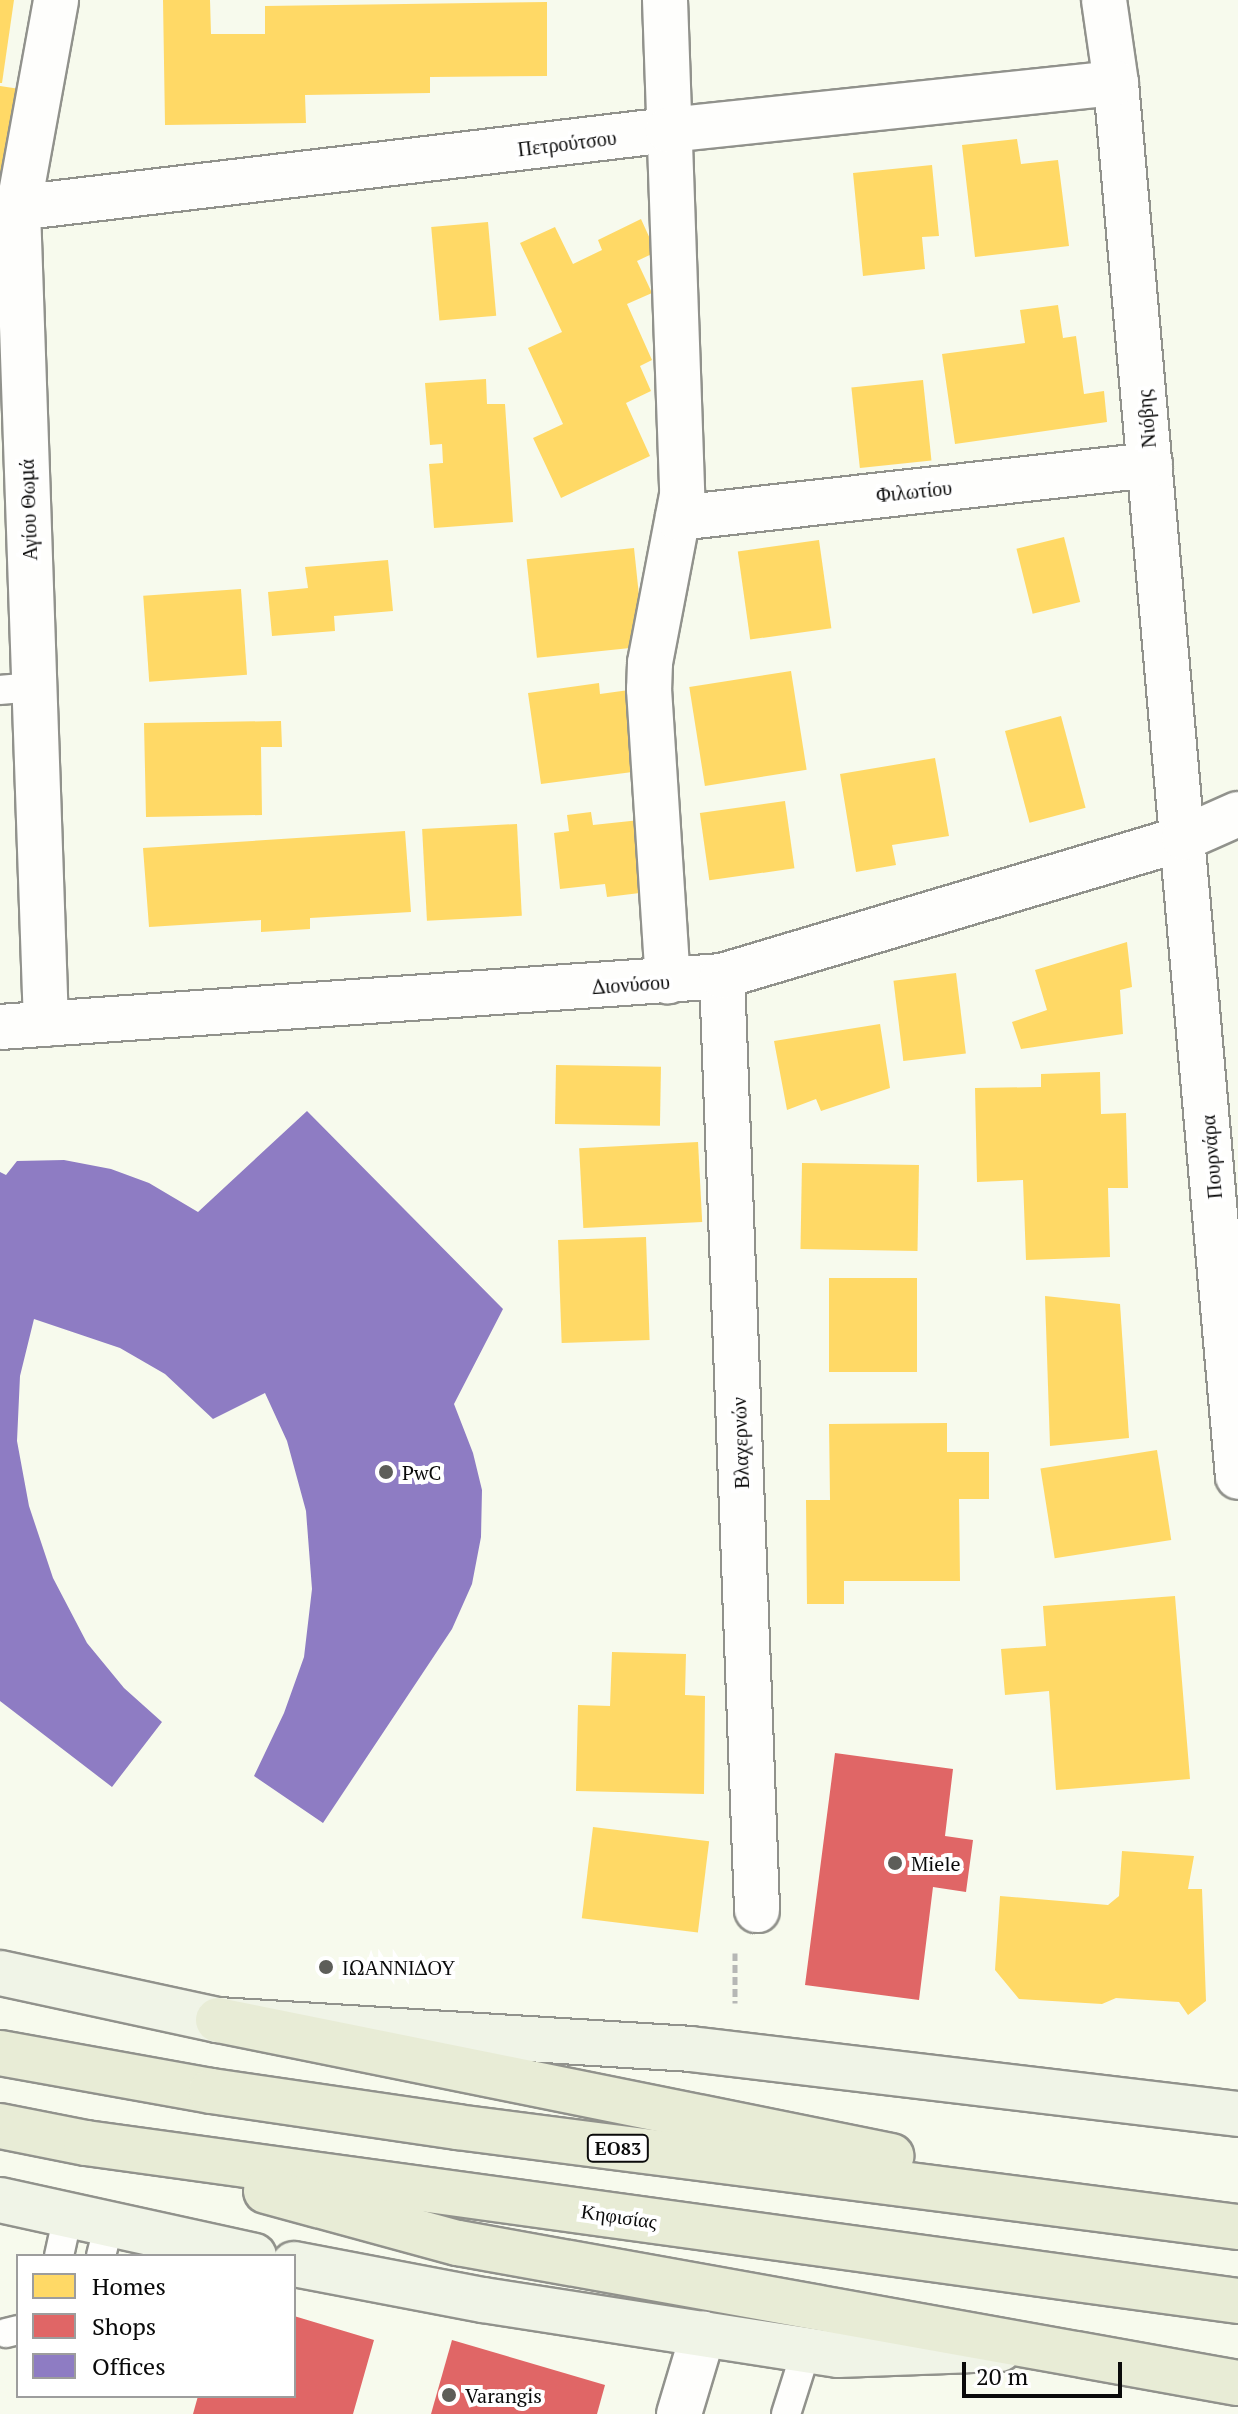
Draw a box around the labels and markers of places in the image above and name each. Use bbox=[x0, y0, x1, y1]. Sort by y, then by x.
place label: PwC bbox=[402, 1460, 441, 1484]
marker: PwC bbox=[377, 1463, 395, 1481]
place label: Miele bbox=[911, 1851, 960, 1875]
marker: Miele bbox=[886, 1854, 904, 1872]
place label: ΙΩΑΝΝΙΔΟΥ bbox=[342, 1955, 455, 1979]
marker: ΙΩΑΝΝΙΔΟΥ bbox=[317, 1958, 335, 1976]
place label: Varangis bbox=[465, 2383, 542, 2407]
marker: Varangis bbox=[440, 2386, 458, 2404]

